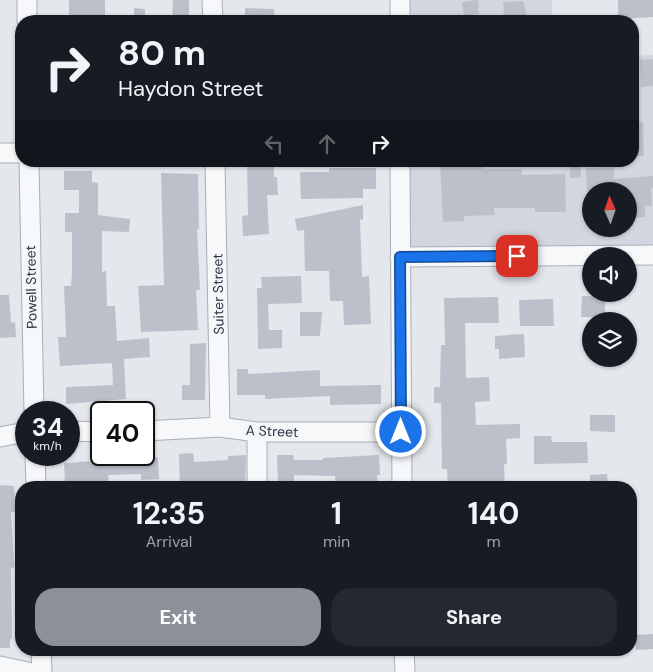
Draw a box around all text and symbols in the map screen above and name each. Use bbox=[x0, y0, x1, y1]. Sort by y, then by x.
text: 80 m bbox=[118, 30, 206, 76]
icon: right bbox=[35, 35, 100, 100]
text: Haydon Street bbox=[118, 74, 264, 103]
icon: left bbox=[260, 130, 288, 158]
icon: ahead bbox=[313, 130, 341, 158]
icon: right bbox=[366, 130, 394, 158]
north arrow bbox=[582, 182, 638, 238]
map controls bbox=[582, 182, 637, 367]
pin bbox=[496, 235, 538, 277]
icon: arrive bbox=[503, 242, 531, 270]
street label: Powell Street bbox=[21, 245, 41, 329]
button: sound bbox=[582, 247, 637, 302]
street label: Suiter Street bbox=[208, 253, 228, 335]
button: layers bbox=[582, 312, 637, 367]
speed limit sign: 40 bbox=[90, 401, 155, 466]
position arrow bbox=[374, 405, 426, 457]
text: 34 bbox=[32, 411, 63, 444]
street label: A Street bbox=[245, 421, 299, 441]
text: km/h bbox=[33, 438, 62, 454]
text: 12:35 bbox=[133, 494, 205, 533]
text: 1 bbox=[331, 494, 342, 533]
text: 140 bbox=[468, 494, 519, 533]
text: Arrival bbox=[146, 531, 192, 552]
text: min bbox=[323, 531, 350, 552]
text: m bbox=[486, 531, 501, 552]
button: Exit bbox=[35, 588, 321, 646]
button: Share bbox=[331, 588, 617, 646]

